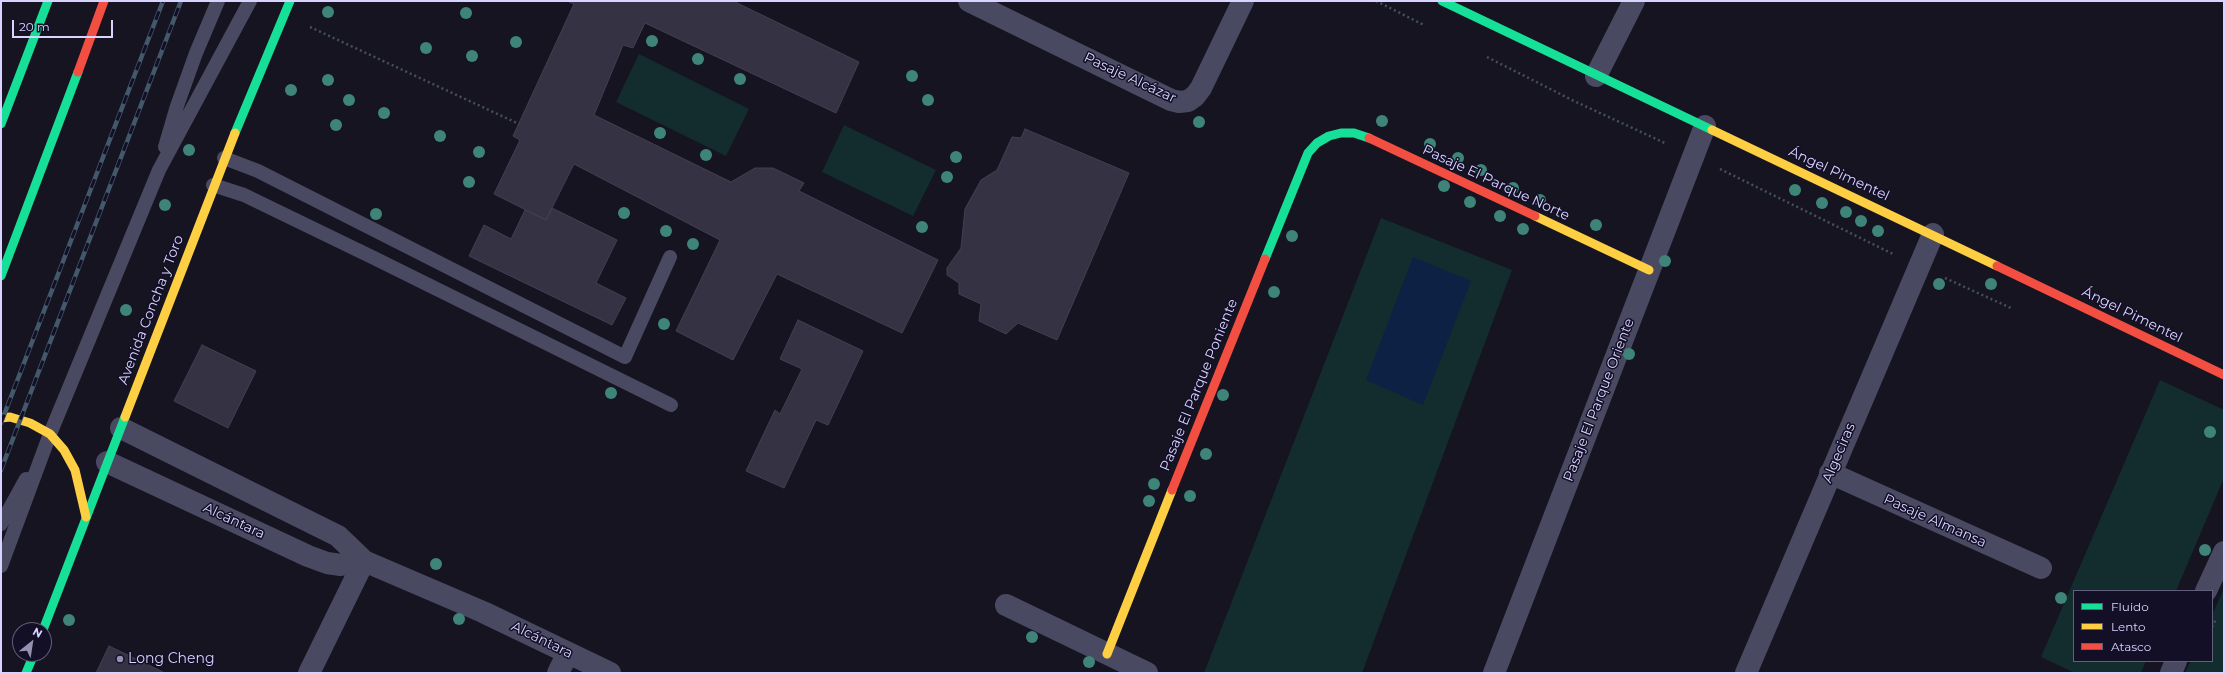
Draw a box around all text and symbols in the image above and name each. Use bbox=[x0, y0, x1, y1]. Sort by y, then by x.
scale bar bbox=[14, 12, 115, 38]
text: 20 m bbox=[19, 19, 50, 34]
street label: Pasaje Alcázar bbox=[1081, 49, 1179, 107]
street label: Pasaje El Parque Norte bbox=[1420, 141, 1572, 225]
street label: Ángel Pimentel bbox=[1786, 143, 1892, 205]
street label: Avenida Concha y Toro bbox=[115, 233, 187, 387]
street label: Ángel Pimentel bbox=[2079, 284, 2185, 346]
street label: Pasaje El Parque Poniente bbox=[1157, 296, 1241, 474]
street label: Pasaje El Parque Oriente bbox=[1560, 316, 1638, 484]
street label: Algeciras bbox=[1819, 420, 1859, 486]
street label: Pasaje Almansa bbox=[1881, 491, 1989, 551]
street label: Alcántara bbox=[200, 499, 268, 543]
legend bbox=[2073, 590, 2213, 662]
text: Fluido bbox=[2111, 599, 2149, 614]
street label: Alcántara bbox=[508, 618, 576, 662]
text: Lento bbox=[2111, 619, 2146, 634]
north arrow bbox=[12, 622, 52, 662]
text: N bbox=[30, 624, 45, 641]
text: Atasco bbox=[2111, 639, 2151, 654]
place label: Long Cheng bbox=[128, 651, 215, 667]
marker: Long Cheng bbox=[115, 654, 125, 664]

